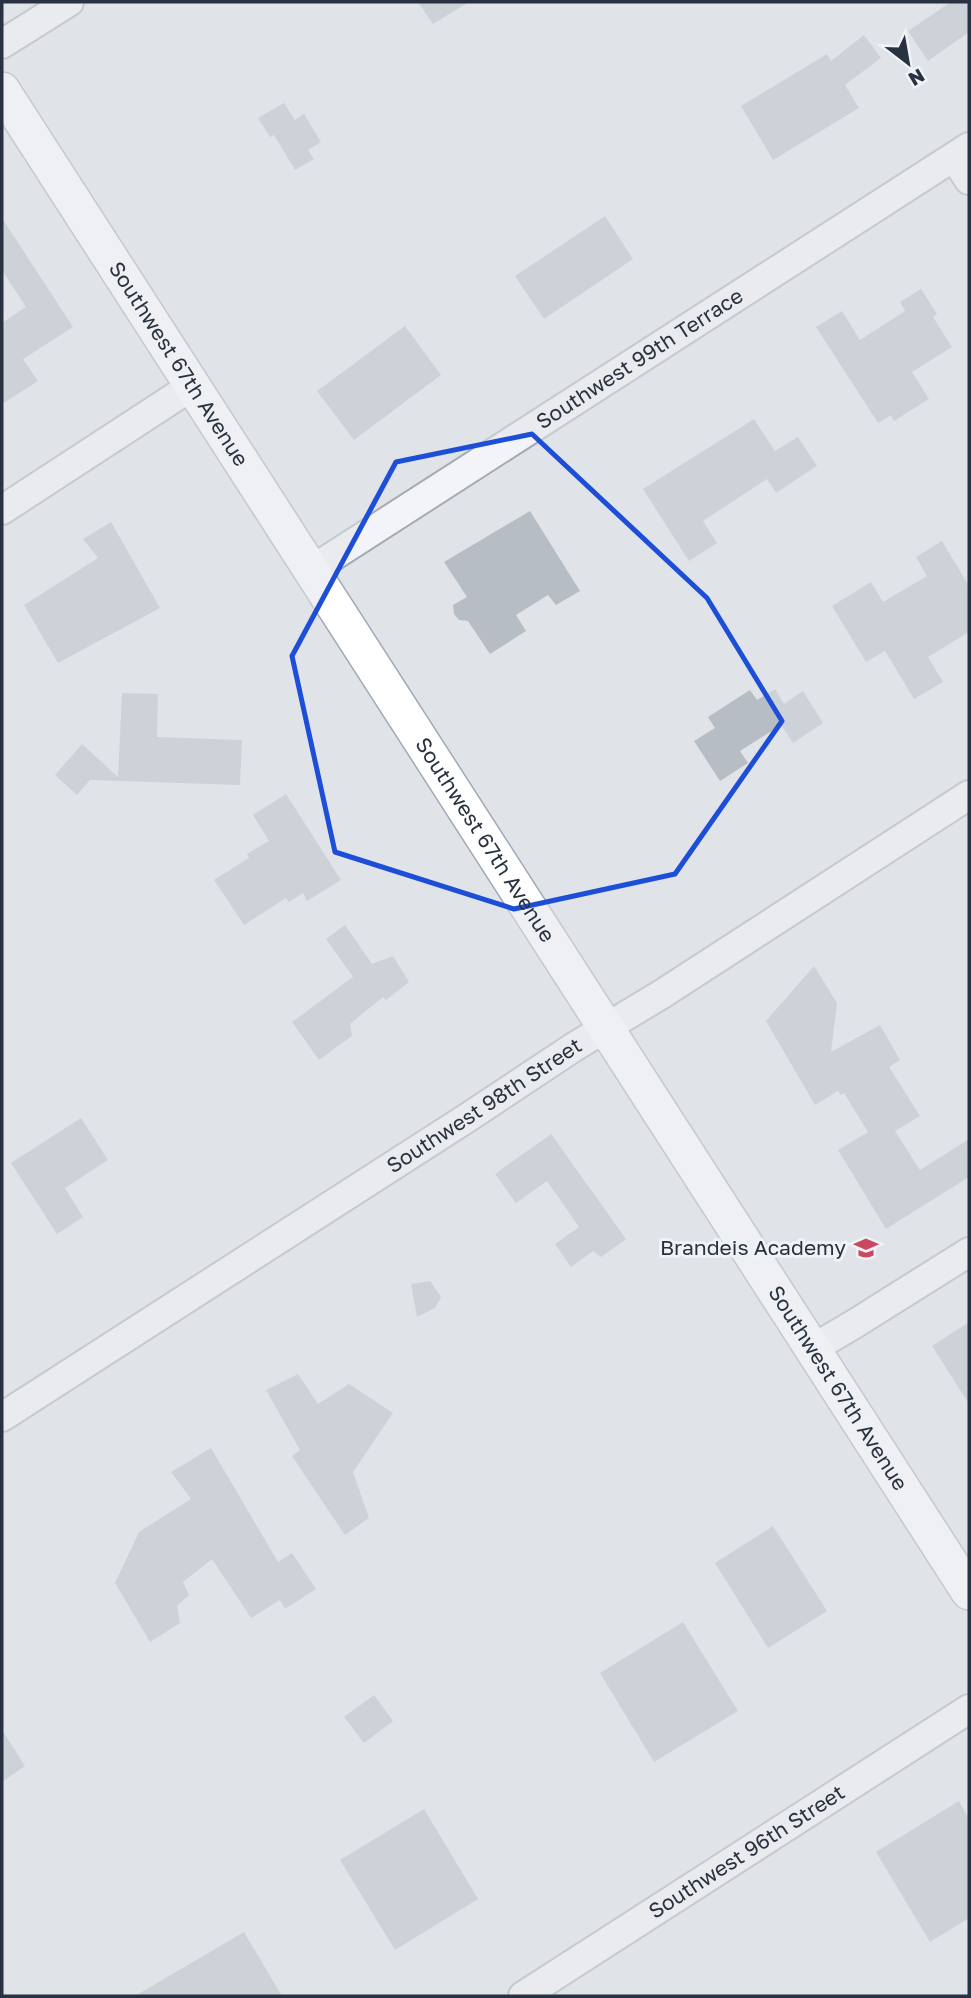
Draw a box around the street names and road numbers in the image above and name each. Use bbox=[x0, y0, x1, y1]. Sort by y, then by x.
street label: Southwest 67th Avenue bbox=[104, 256, 255, 471]
street label: Southwest 99th Terrace bbox=[531, 282, 747, 434]
street label: Southwest 67th Avenue bbox=[410, 732, 561, 947]
street label: Southwest 98th Street bbox=[381, 1032, 586, 1178]
street label: Southwest 67th Avenue bbox=[763, 1280, 914, 1495]
street label: Southwest 96th Street bbox=[643, 1779, 849, 1924]

